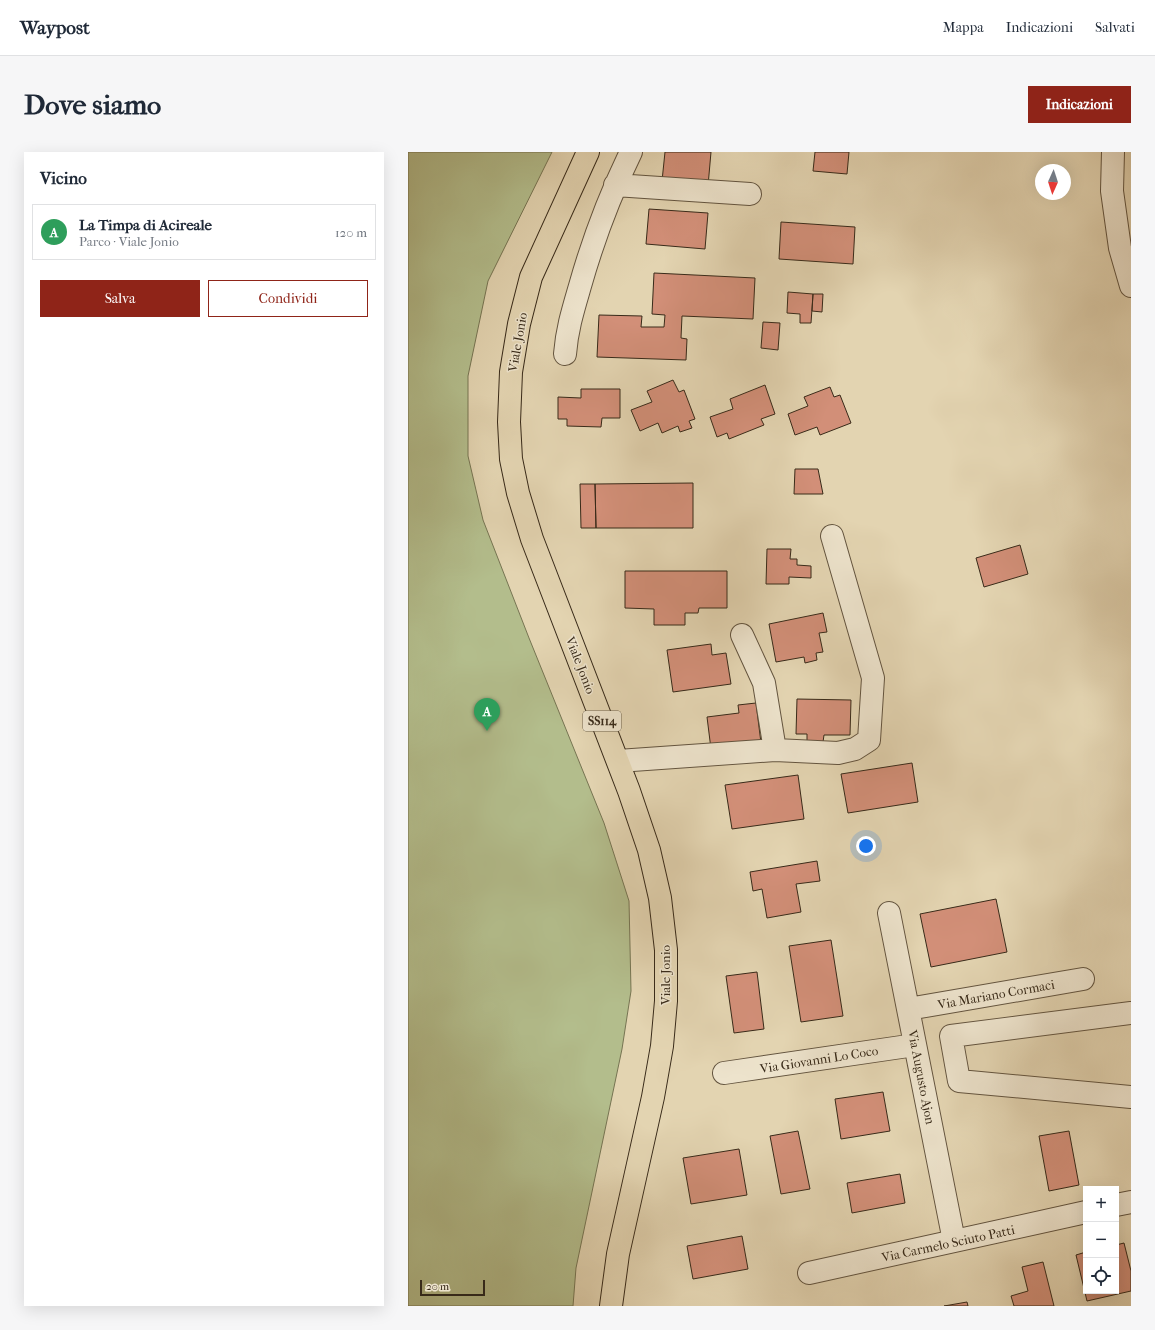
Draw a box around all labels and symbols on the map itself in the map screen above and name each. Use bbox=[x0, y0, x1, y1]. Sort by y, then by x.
north arrow bbox=[1035, 164, 1071, 200]
street label: Viale Jonio bbox=[505, 311, 530, 374]
street label: Viale Jonio bbox=[562, 634, 598, 696]
pin: A bbox=[474, 698, 500, 731]
road number: SS114 bbox=[583, 711, 621, 731]
your location bbox=[856, 836, 876, 856]
street label: Viale Jonio bbox=[658, 945, 673, 1006]
street label: Via Mariano Cormaci bbox=[936, 977, 1056, 1012]
street label: Via Augusto Ajon bbox=[905, 1028, 938, 1126]
street label: Via Giovanni Lo Coco bbox=[758, 1043, 880, 1076]
street label: Via Carmelo Sciuto Patti bbox=[879, 1222, 1016, 1265]
scale bar bbox=[420, 1278, 485, 1297]

